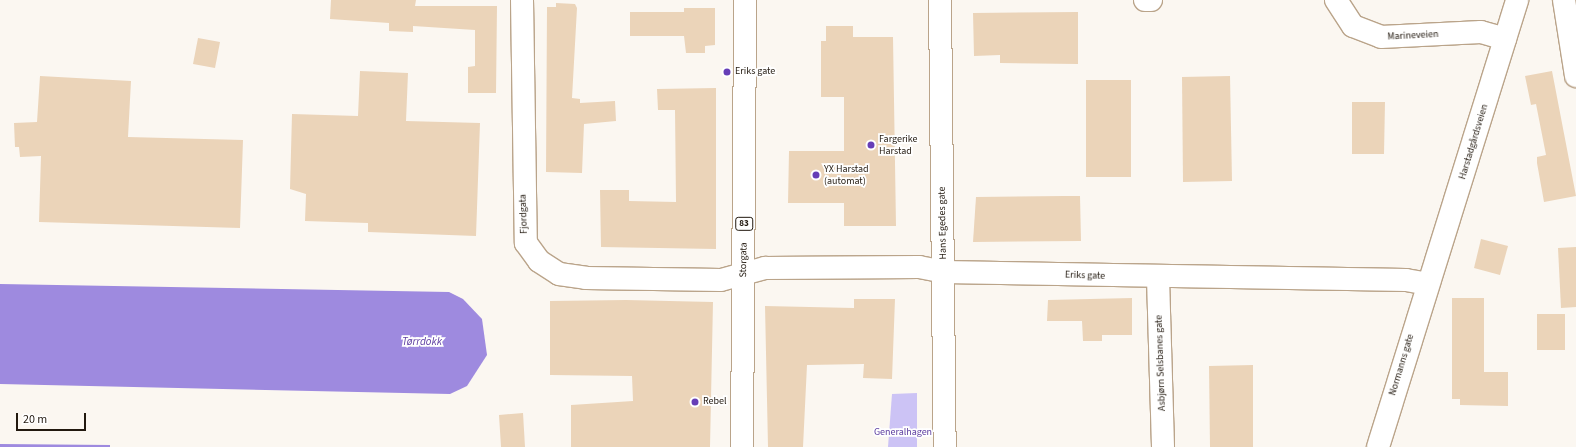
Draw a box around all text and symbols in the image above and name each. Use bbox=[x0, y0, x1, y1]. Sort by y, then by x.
street label: Marineveien bbox=[1387, 29, 1439, 43]
place label: Eriks gate bbox=[735, 66, 775, 78]
marker: Eriks gate bbox=[722, 67, 732, 77]
street label: Harstadgårdsveien bbox=[1457, 103, 1491, 181]
place label: Fargerike Harstad bbox=[879, 133, 918, 156]
marker: Fargerike Harstad bbox=[866, 140, 876, 150]
place label: YX Harstad (automat) bbox=[824, 163, 869, 186]
marker: YX Harstad (automat) bbox=[811, 170, 821, 180]
street label: Hans Egedes gate bbox=[936, 186, 950, 260]
street label: Fjordgata bbox=[517, 194, 531, 234]
road number: 83 bbox=[735, 217, 753, 231]
street label: Storgata bbox=[738, 242, 750, 278]
street label: Eriks gate bbox=[1065, 269, 1105, 283]
street label: Asbjørn Selsbanes gate bbox=[1153, 315, 1169, 411]
street label: Normanns gate bbox=[1387, 333, 1417, 397]
water label: Tørrdokk bbox=[402, 335, 442, 349]
place label: Rebel bbox=[703, 396, 727, 408]
marker: Rebel bbox=[690, 397, 700, 407]
scale bar bbox=[18, 405, 88, 431]
text: 20 m bbox=[23, 411, 47, 428]
park label: Generalhagen bbox=[874, 427, 932, 439]

